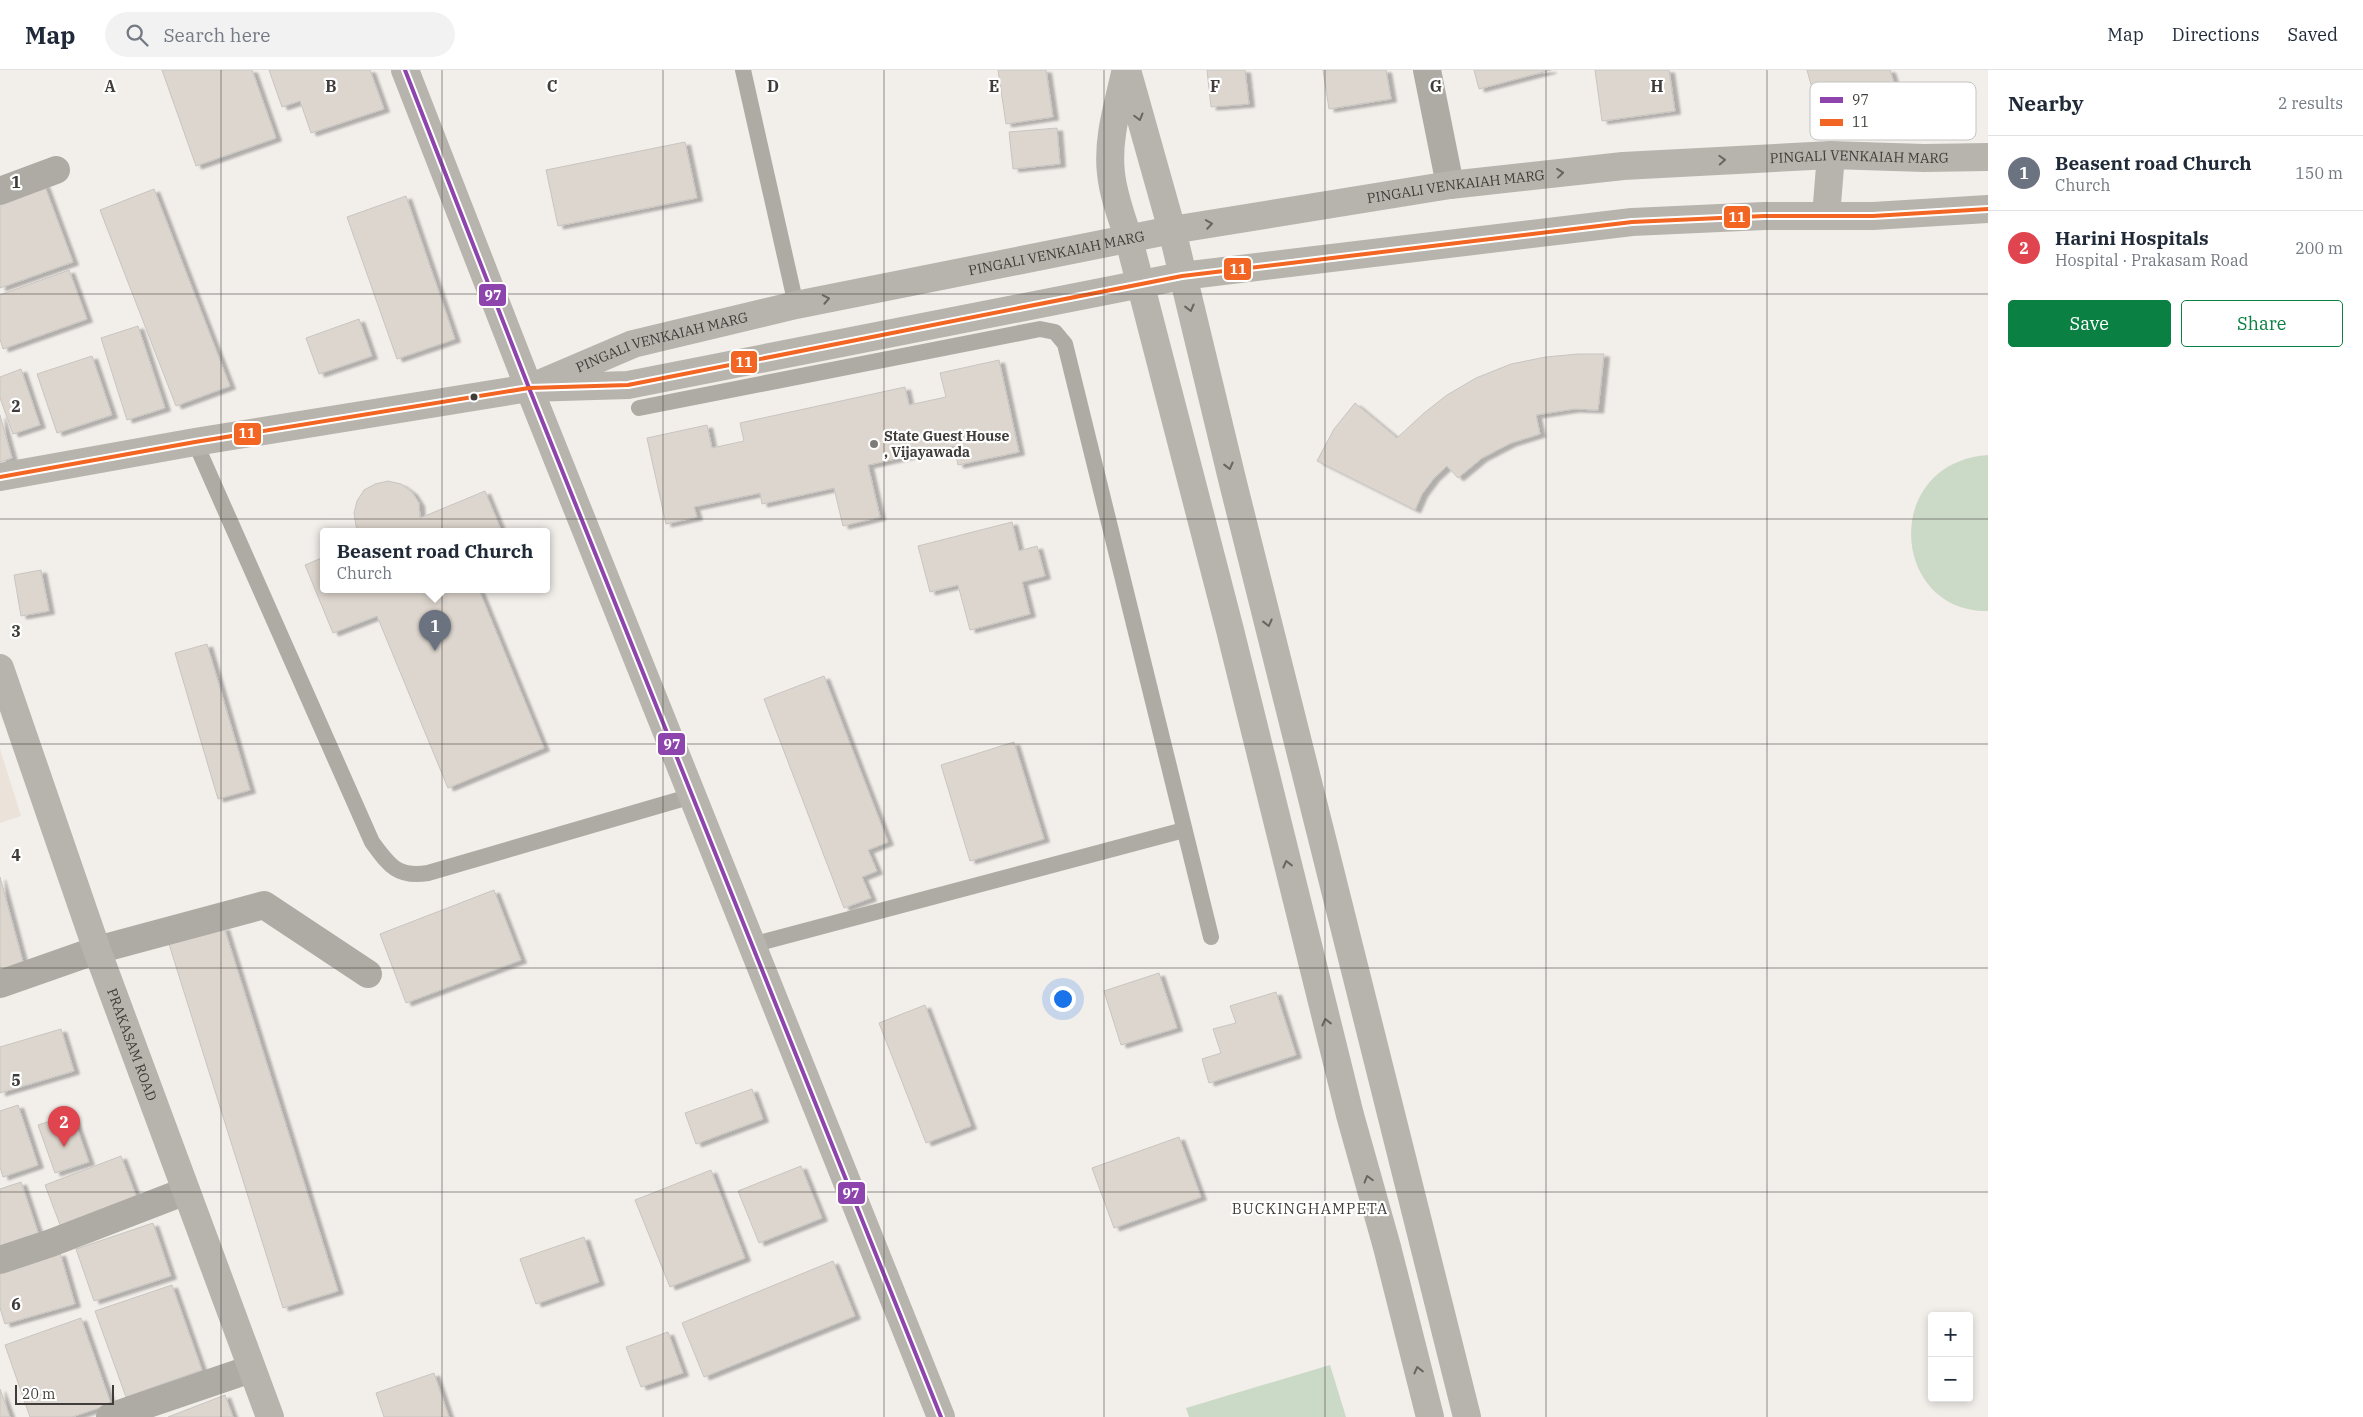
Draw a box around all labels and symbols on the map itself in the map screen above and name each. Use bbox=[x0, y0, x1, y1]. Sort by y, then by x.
text: A bbox=[104, 76, 116, 96]
text: B bbox=[325, 76, 337, 96]
text: C bbox=[547, 76, 557, 96]
text: D bbox=[767, 76, 779, 96]
text: E bbox=[989, 76, 999, 96]
text: F bbox=[1210, 76, 1220, 96]
text: G bbox=[1430, 76, 1442, 96]
text: H bbox=[1651, 76, 1664, 96]
legend bbox=[1810, 82, 1976, 140]
text: 97 bbox=[1852, 91, 1869, 109]
one-way arrow bbox=[1133, 113, 1144, 122]
text: 11 bbox=[1852, 113, 1869, 131]
street label: PINGALI VENKAIAH MARG bbox=[1769, 146, 1949, 167]
one-way arrow bbox=[1718, 155, 1726, 166]
street label: PINGALI VENKAIAH MARG bbox=[1366, 166, 1546, 207]
one-way arrow bbox=[1556, 168, 1564, 179]
text: 1 bbox=[11, 172, 21, 192]
line badge: 11 bbox=[1723, 205, 1751, 229]
text: 11 bbox=[1729, 208, 1745, 226]
one-way arrow bbox=[1204, 220, 1213, 230]
street label: PINGALI VENKAIAH MARG bbox=[967, 227, 1146, 279]
line badge: 11 bbox=[1223, 257, 1252, 281]
text: 11 bbox=[1230, 260, 1246, 278]
line badge: 97 bbox=[478, 283, 507, 307]
text: 97 bbox=[485, 286, 501, 304]
one-way arrow bbox=[822, 295, 830, 305]
one-way arrow bbox=[1184, 304, 1195, 312]
street label: PINGALI VENKAIAH MARG bbox=[573, 308, 750, 376]
line badge: 11 bbox=[730, 350, 758, 374]
text: 11 bbox=[736, 353, 752, 371]
unlabelled marker bbox=[469, 392, 479, 402]
text: 2 bbox=[11, 396, 21, 416]
line badge: 11 bbox=[233, 422, 262, 446]
text: 11 bbox=[239, 424, 255, 442]
place label: State Guest House , Vijayawada bbox=[884, 427, 1009, 461]
marker: State Guest House , Vijayawada bbox=[868, 438, 880, 450]
one-way arrow bbox=[1223, 461, 1234, 470]
pin: 1 bbox=[419, 610, 451, 651]
one-way arrow bbox=[1262, 619, 1273, 628]
text: 3 bbox=[11, 621, 21, 641]
line badge: 97 bbox=[657, 732, 686, 756]
text: 97 bbox=[664, 735, 680, 753]
text: 4 bbox=[11, 845, 21, 865]
one-way arrow bbox=[1282, 859, 1293, 868]
street label: PRAKASAM ROAD bbox=[103, 986, 161, 1104]
your location bbox=[1050, 986, 1076, 1012]
one-way arrow bbox=[1322, 1018, 1332, 1026]
text: 5 bbox=[11, 1070, 21, 1090]
pin: 2 bbox=[48, 1106, 80, 1147]
one-way arrow bbox=[1363, 1174, 1374, 1183]
line badge: 97 bbox=[837, 1181, 866, 1205]
text: 97 bbox=[843, 1184, 859, 1202]
district label: BUCKINGHAMPETA bbox=[1232, 1199, 1388, 1218]
text: 6 bbox=[11, 1294, 21, 1314]
one-way arrow bbox=[1413, 1365, 1424, 1374]
scale bar bbox=[15, 1382, 114, 1405]

